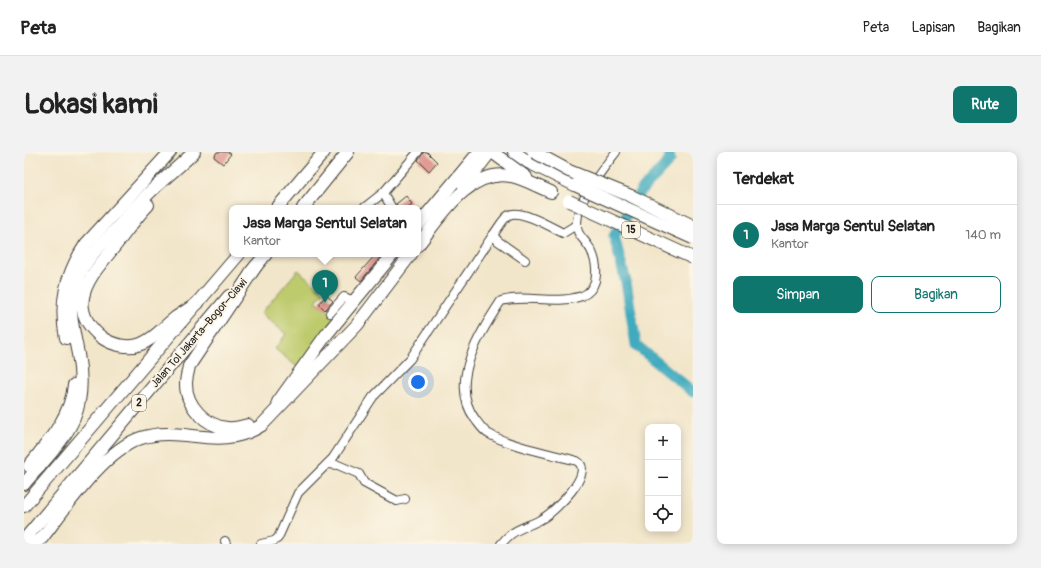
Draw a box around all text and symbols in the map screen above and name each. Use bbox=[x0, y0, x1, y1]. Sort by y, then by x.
text: Peta bbox=[20, 16, 56, 40]
text: Peta bbox=[863, 19, 889, 36]
text: Lapisan bbox=[911, 19, 955, 36]
text: Bagikan bbox=[977, 19, 1021, 36]
button: Rute bbox=[953, 86, 1017, 123]
text: Lokasi kami bbox=[24, 87, 158, 122]
text: Terdekat bbox=[733, 168, 794, 189]
popup bbox=[229, 205, 421, 257]
text: Jasa Marga Sentul Selatan bbox=[243, 214, 407, 233]
text: Jasa Marga Sentul Selatan bbox=[771, 217, 935, 236]
road number: 15 bbox=[622, 222, 640, 238]
text: 1 bbox=[743, 227, 749, 243]
text: 140 m bbox=[965, 227, 1001, 243]
text: Kantor bbox=[243, 233, 281, 249]
text: Kantor bbox=[771, 236, 809, 252]
pin: 1 bbox=[312, 270, 338, 303]
street label: Jalan Tol Jakarta–Bogor–Ciawi bbox=[148, 276, 250, 390]
button: Simpan bbox=[733, 276, 863, 313]
button: Bagikan bbox=[871, 276, 1001, 313]
your location bbox=[408, 372, 428, 392]
road number: 2 bbox=[132, 395, 146, 411]
map controls bbox=[645, 424, 681, 532]
button: + bbox=[645, 424, 681, 460]
button: − bbox=[645, 460, 681, 496]
button: locate bbox=[645, 496, 681, 532]

